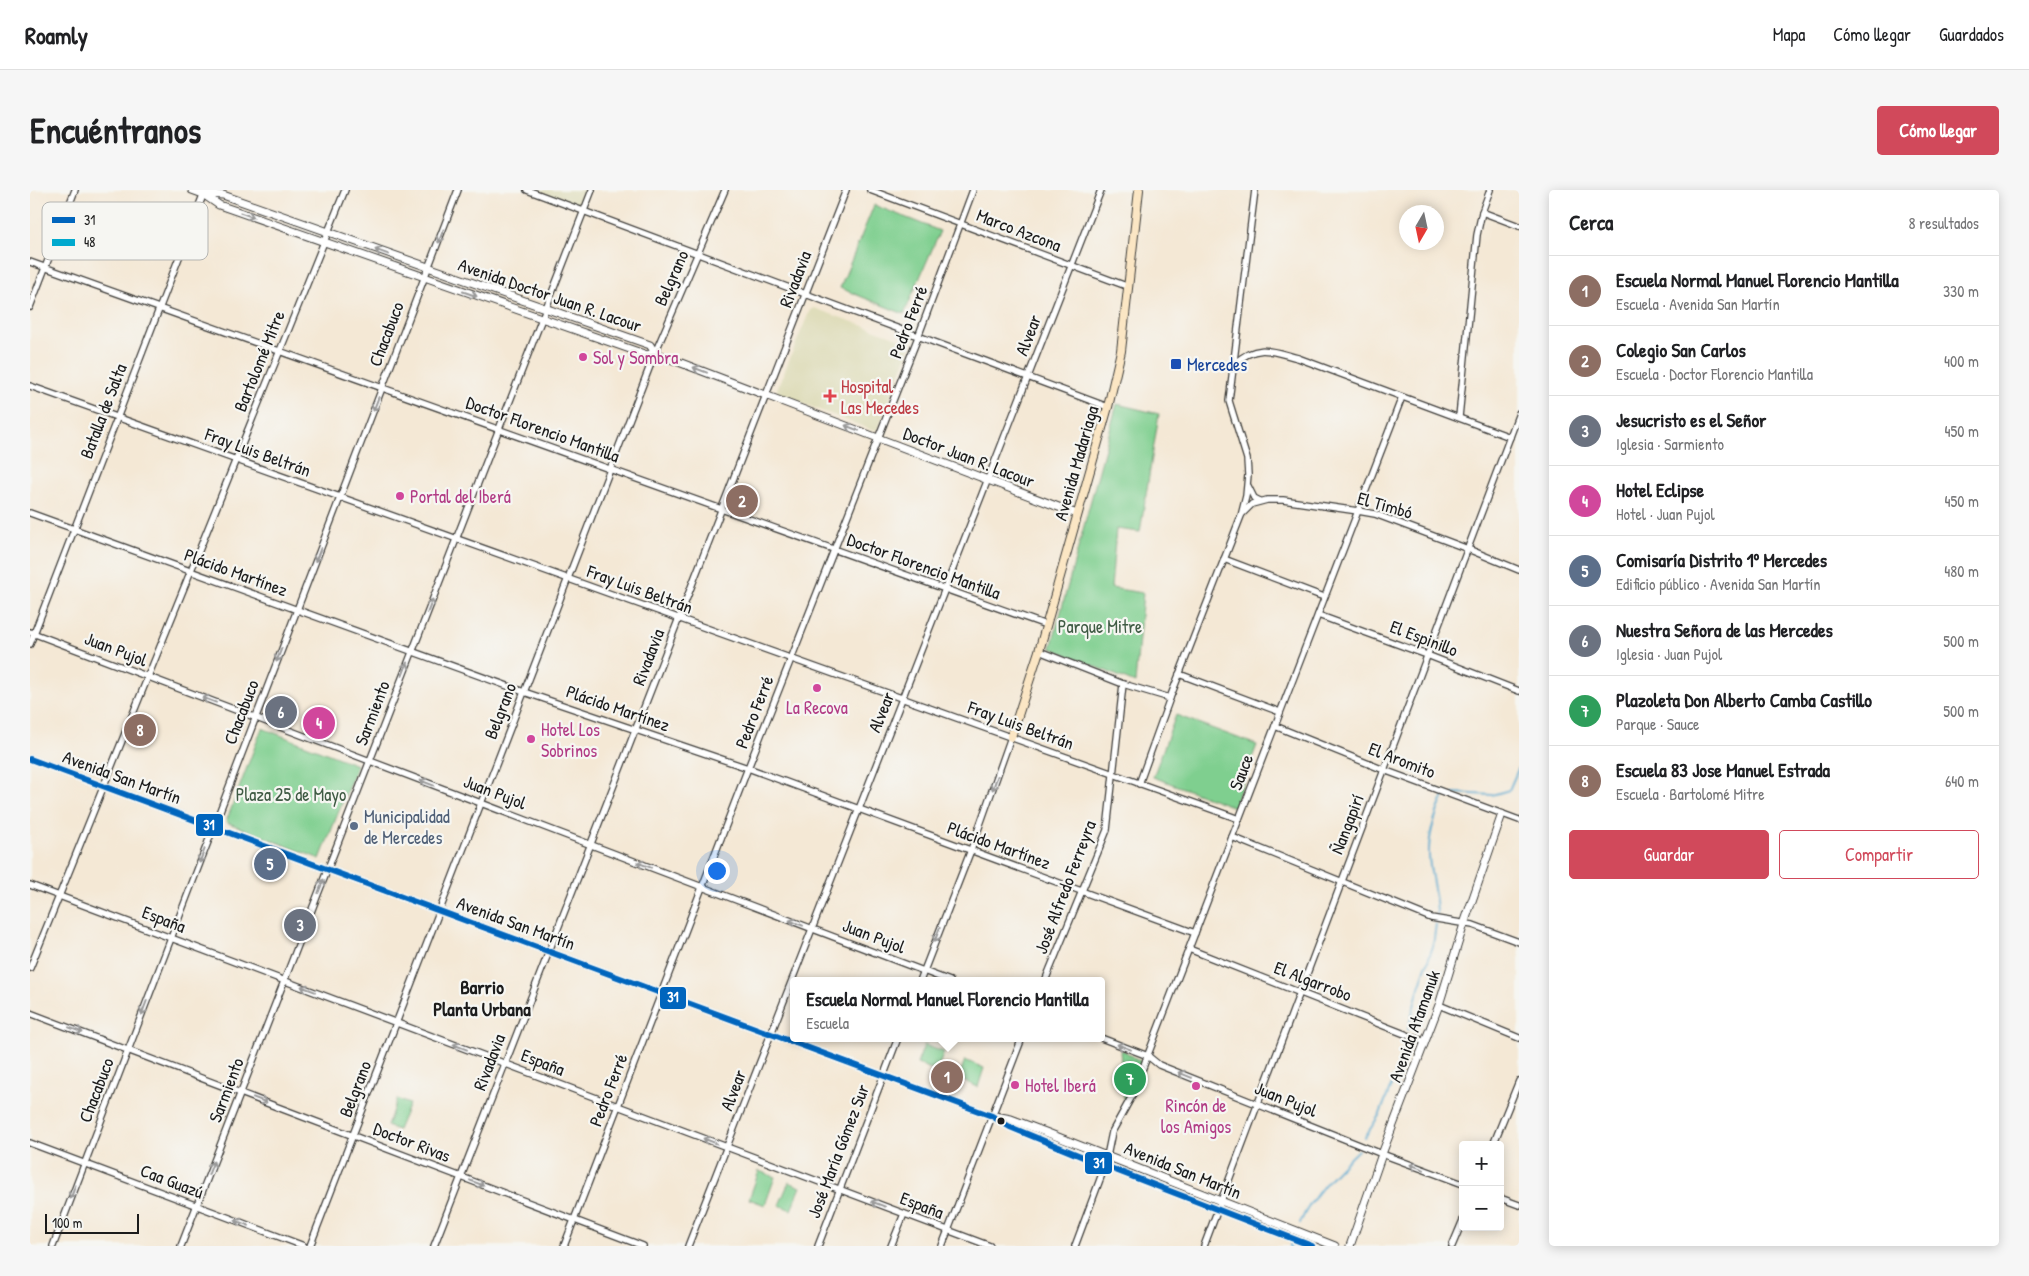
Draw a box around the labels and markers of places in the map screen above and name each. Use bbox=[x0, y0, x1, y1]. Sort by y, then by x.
place label: Sol y Sombra bbox=[593, 345, 678, 370]
marker: Sol y Sombra bbox=[577, 351, 589, 363]
place label: Mercedes bbox=[1187, 352, 1247, 377]
marker: Mercedes bbox=[1169, 357, 1183, 371]
place label: Hospital Las Mecedes bbox=[841, 374, 919, 420]
marker: Hospital Las Mecedes bbox=[823, 389, 837, 403]
pin: 2 bbox=[726, 482, 758, 520]
place label: Portal del Iberá bbox=[410, 484, 511, 509]
marker: Portal del Iberá bbox=[394, 490, 406, 502]
marker: La Recova bbox=[811, 682, 823, 694]
pin: 6 bbox=[265, 693, 297, 731]
place label: La Recova bbox=[786, 695, 848, 720]
pin: 4 bbox=[303, 704, 335, 742]
pin: 8 bbox=[124, 711, 156, 749]
place label: Hotel Los Sobrinos bbox=[541, 717, 600, 763]
marker: Hotel Los Sobrinos bbox=[525, 733, 537, 745]
place label: Municipalidad de Mercedes bbox=[364, 804, 450, 850]
marker: Municipalidad de Mercedes bbox=[348, 820, 360, 832]
pin: 5 bbox=[254, 845, 286, 883]
pin: 3 bbox=[284, 906, 316, 944]
pin: 1 bbox=[931, 1058, 963, 1096]
pin: 7 bbox=[1114, 1060, 1146, 1098]
place label: Hotel Iberá bbox=[1025, 1073, 1096, 1098]
marker: Hotel Iberá bbox=[1009, 1079, 1021, 1091]
marker: Rincón de los Amigos bbox=[1190, 1080, 1202, 1092]
place label: Rincón de los Amigos bbox=[1161, 1093, 1231, 1139]
unlabelled marker bbox=[996, 1116, 1006, 1126]

